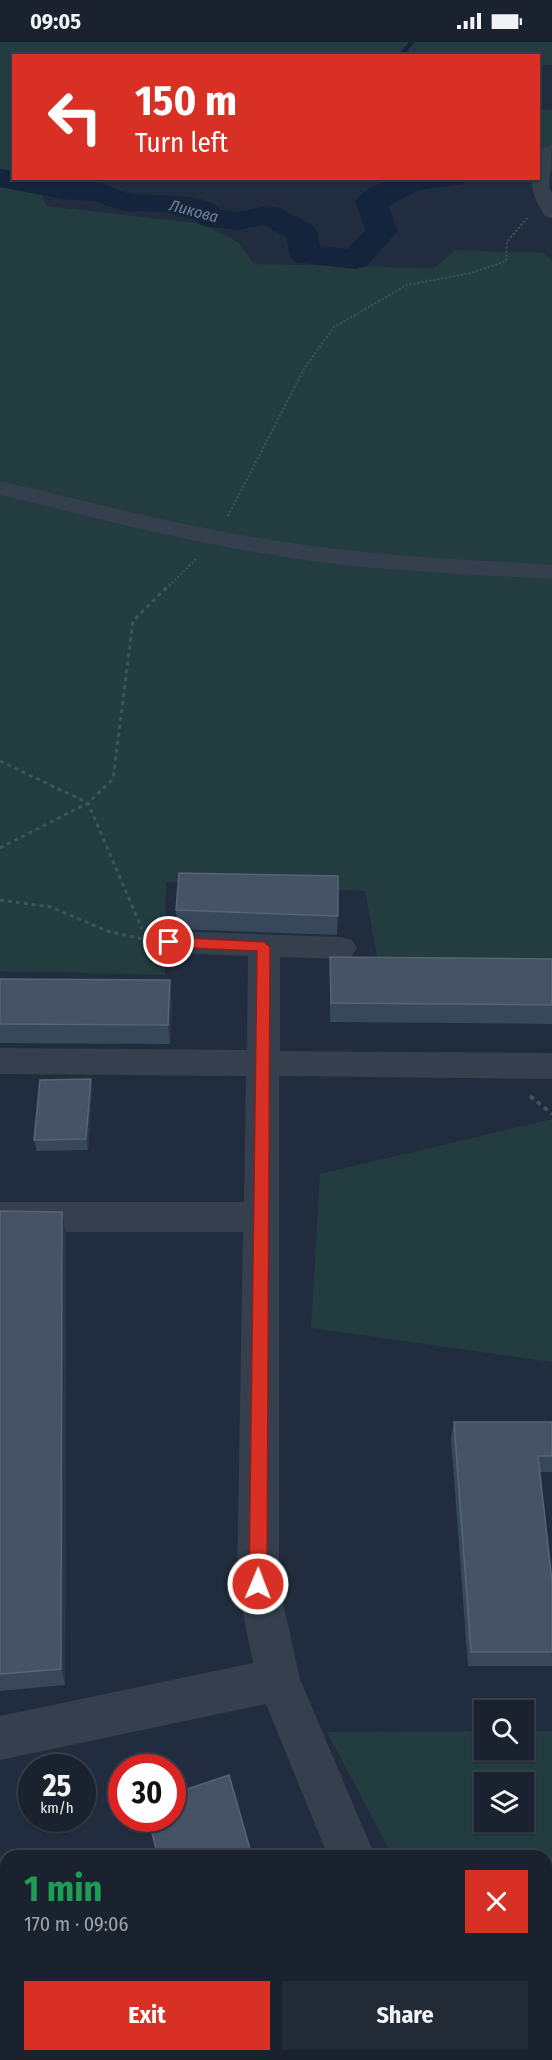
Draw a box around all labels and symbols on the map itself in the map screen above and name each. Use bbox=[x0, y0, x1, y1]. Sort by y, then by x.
water label: Ликова bbox=[167, 195, 220, 227]
pin bbox=[143, 916, 194, 967]
position arrow bbox=[226, 1552, 290, 1616]
speed limit sign: 30 bbox=[108, 1754, 186, 1832]

